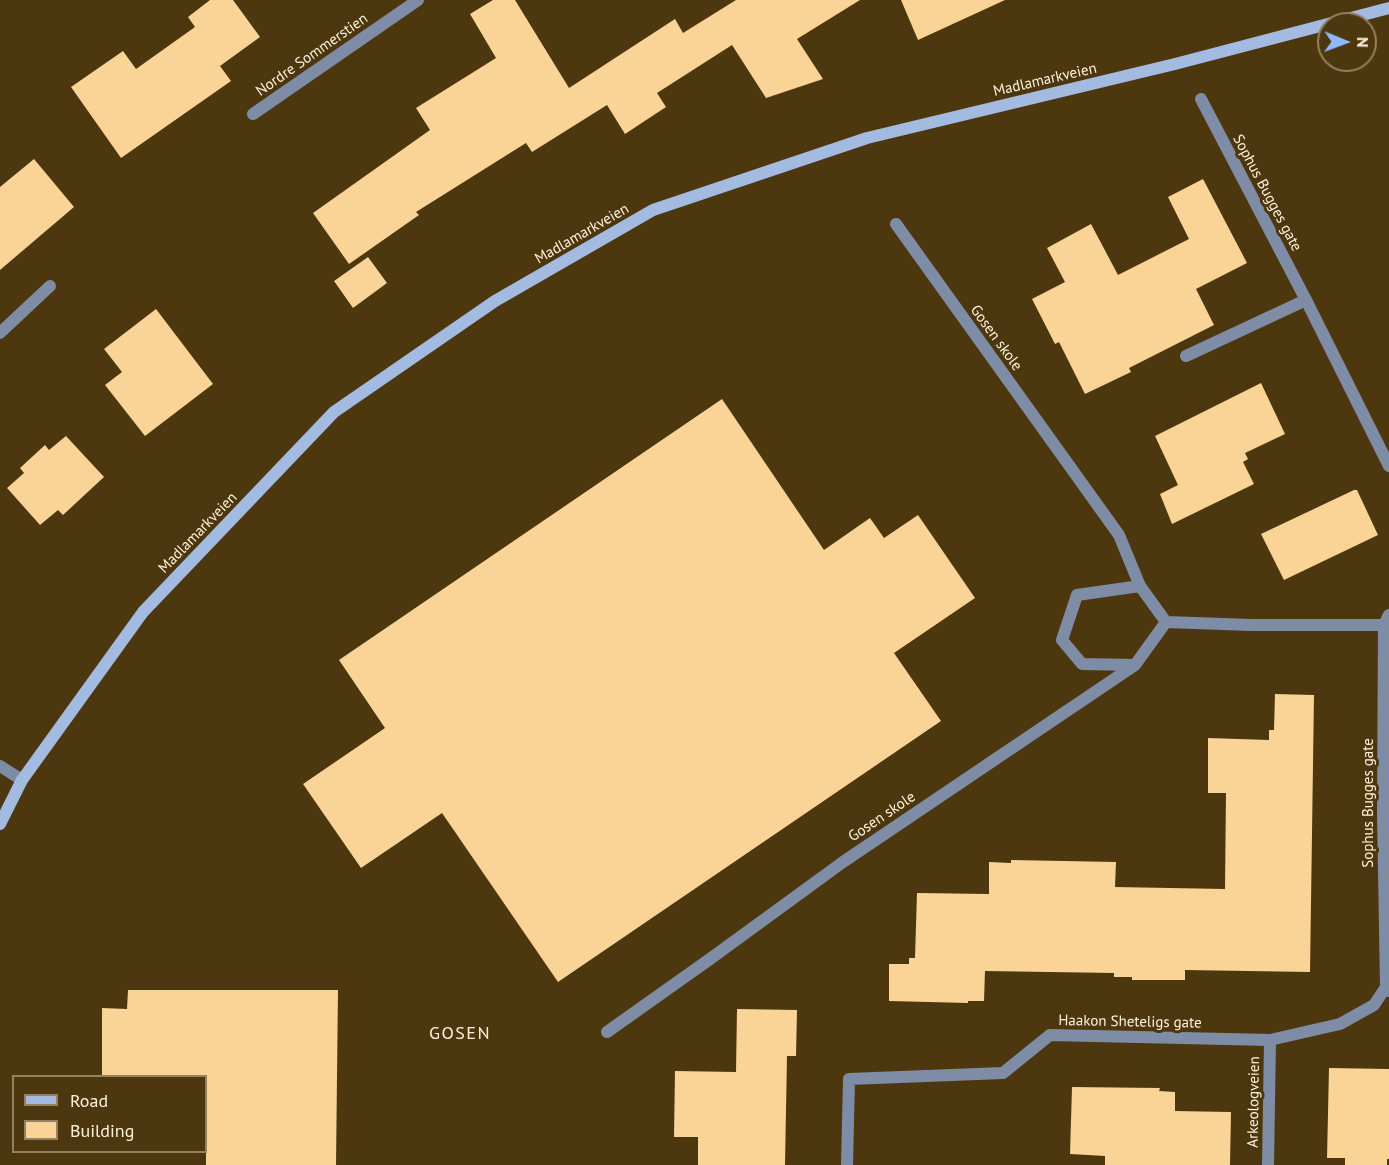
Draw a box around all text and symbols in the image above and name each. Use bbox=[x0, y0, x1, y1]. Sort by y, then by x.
street label: Nordre Sommerstien bbox=[253, 10, 371, 100]
north arrow bbox=[1317, 12, 1377, 72]
text: N bbox=[1353, 37, 1373, 48]
street label: Madlamarkveien bbox=[992, 59, 1098, 101]
street label: Sophus Bugges gate bbox=[1229, 132, 1305, 254]
street label: Madlamarkveien bbox=[532, 200, 632, 268]
street label: Gosen skole bbox=[966, 302, 1026, 374]
street label: Madlamarkveien bbox=[155, 489, 241, 577]
street label: Sophus Bugges gate bbox=[1360, 738, 1378, 868]
street label: Gosen skole bbox=[845, 788, 919, 846]
street label: Haakon Sheteligs gate bbox=[1058, 1012, 1202, 1032]
district label: GOSEN bbox=[429, 1023, 491, 1045]
street label: Arkeologveien bbox=[1244, 1056, 1264, 1148]
legend bbox=[12, 1075, 207, 1153]
text: Road bbox=[70, 1089, 108, 1112]
text: Building bbox=[70, 1119, 134, 1142]

